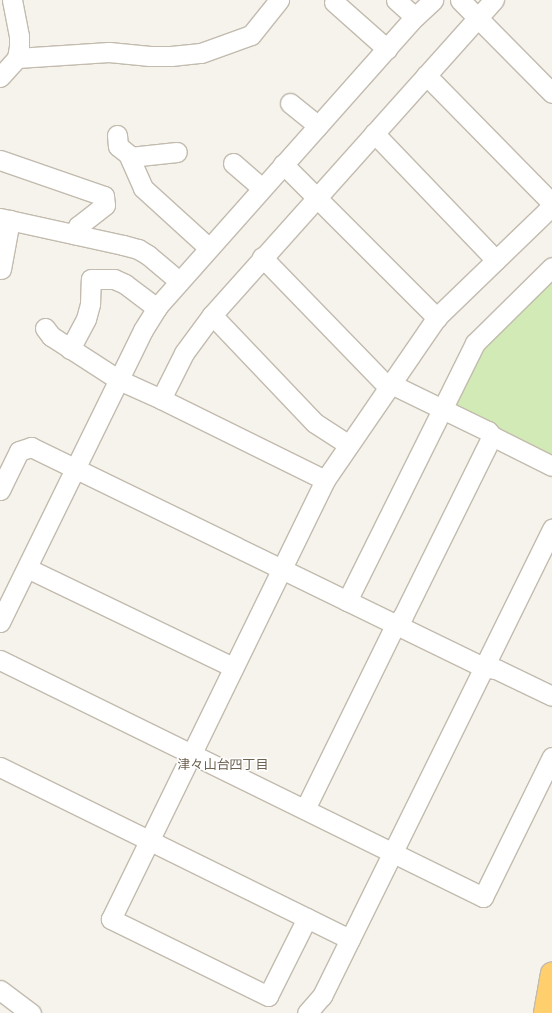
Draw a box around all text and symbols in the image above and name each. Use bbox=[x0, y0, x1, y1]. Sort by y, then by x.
district label: 津々山台四丁目 bbox=[178, 757, 268, 773]

